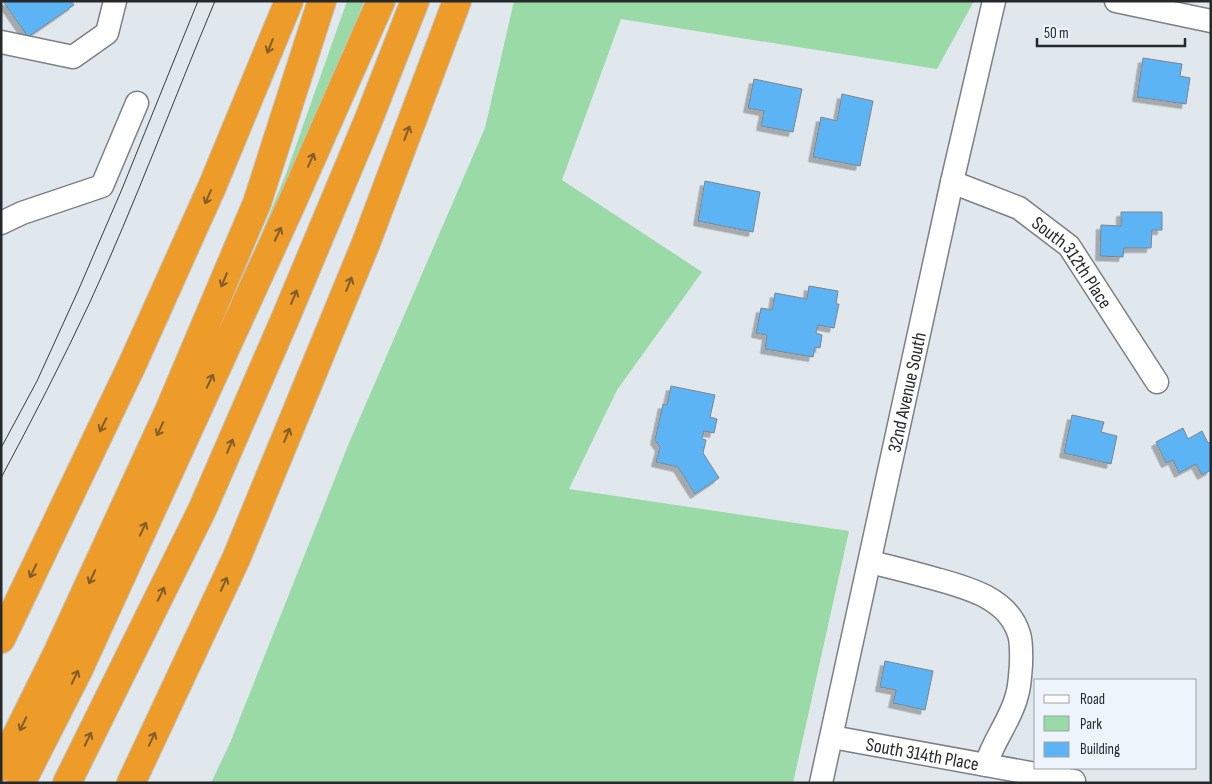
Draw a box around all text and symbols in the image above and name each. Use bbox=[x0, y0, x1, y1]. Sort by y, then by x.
scale bar bbox=[1037, 15, 1184, 47]
text: 50 m bbox=[1044, 24, 1069, 43]
one-way arrow bbox=[265, 38, 274, 53]
one-way arrow bbox=[403, 125, 412, 141]
one-way arrow bbox=[307, 153, 317, 168]
one-way arrow bbox=[203, 189, 213, 204]
street label: South 312th Place bbox=[1027, 212, 1116, 313]
one-way arrow bbox=[274, 227, 284, 242]
one-way arrow bbox=[219, 272, 229, 287]
one-way arrow bbox=[345, 277, 354, 292]
one-way arrow bbox=[290, 290, 300, 305]
street label: 32nd Avenue South bbox=[883, 330, 932, 455]
one-way arrow bbox=[206, 374, 216, 389]
one-way arrow bbox=[98, 417, 108, 432]
one-way arrow bbox=[155, 421, 165, 436]
one-way arrow bbox=[283, 427, 292, 443]
one-way arrow bbox=[226, 439, 235, 454]
one-way arrow bbox=[138, 522, 148, 537]
one-way arrow bbox=[28, 563, 38, 578]
one-way arrow bbox=[87, 569, 97, 584]
one-way arrow bbox=[220, 577, 229, 592]
one-way arrow bbox=[156, 586, 166, 601]
one-way arrow bbox=[71, 670, 80, 685]
legend bbox=[1034, 679, 1197, 769]
text: Road bbox=[1080, 690, 1105, 709]
text: Park bbox=[1080, 715, 1102, 734]
one-way arrow bbox=[18, 716, 27, 731]
one-way arrow bbox=[84, 732, 94, 747]
one-way arrow bbox=[147, 732, 157, 747]
street label: South 314th Place bbox=[864, 733, 981, 776]
text: Building bbox=[1080, 740, 1120, 759]

